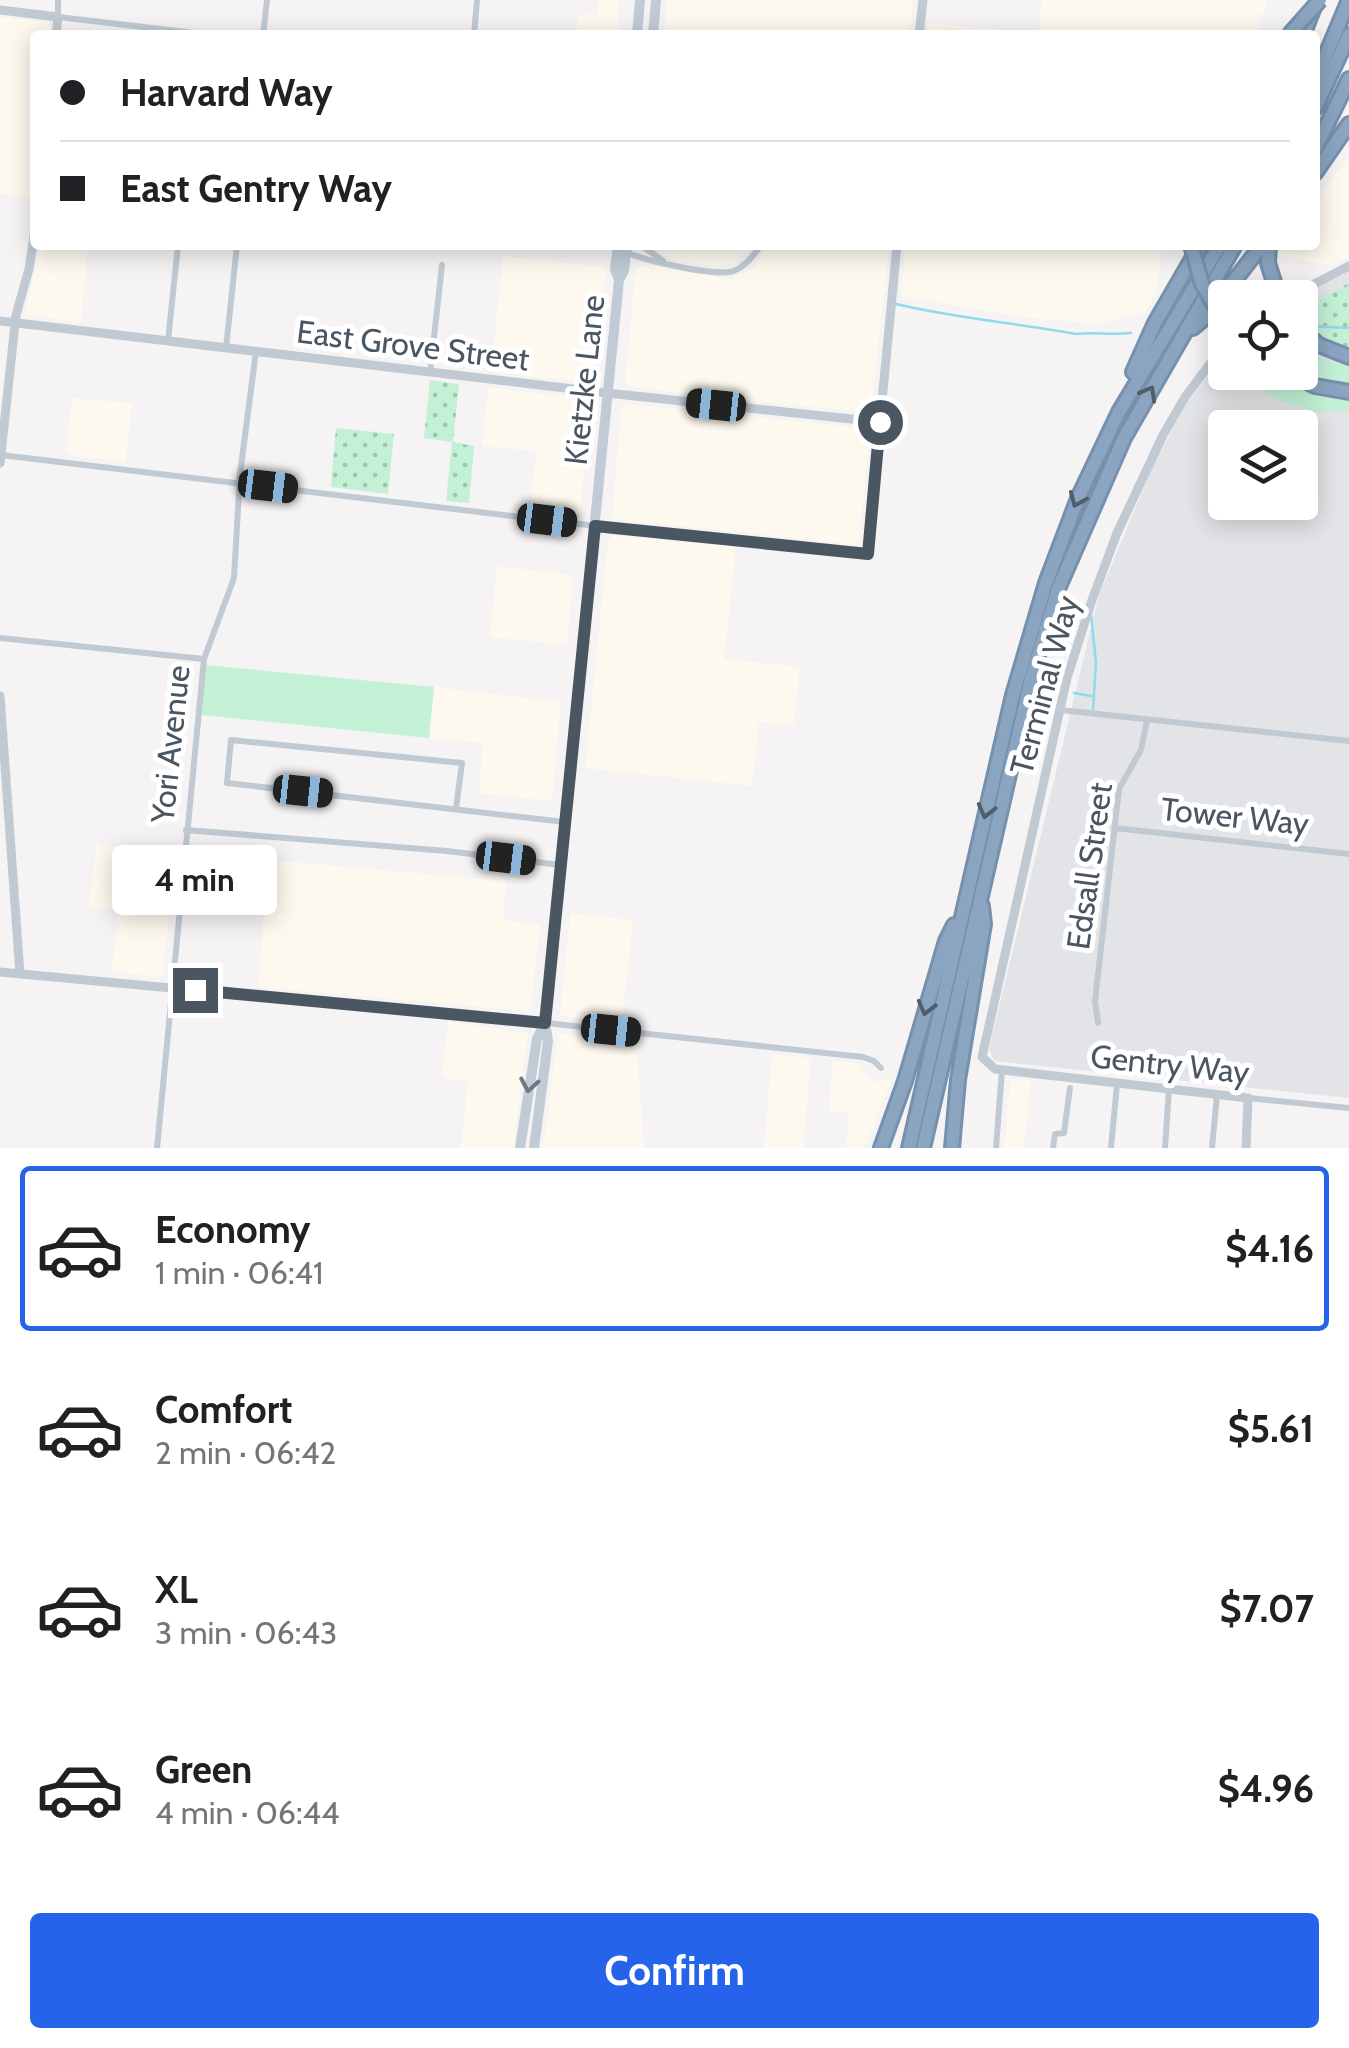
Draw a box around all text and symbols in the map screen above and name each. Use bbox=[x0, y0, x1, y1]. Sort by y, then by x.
text: Harvard Way bbox=[120, 69, 333, 116]
text: East Gentry Way bbox=[120, 165, 392, 212]
map controls bbox=[1208, 280, 1318, 520]
button: locate bbox=[1208, 280, 1318, 390]
street label: Kietzke Lane bbox=[556, 293, 612, 467]
street label: East Grove Street bbox=[295, 311, 532, 379]
one-way arrow bbox=[1137, 386, 1157, 404]
car bbox=[685, 387, 747, 423]
route start bbox=[858, 400, 903, 445]
button: layers bbox=[1208, 410, 1318, 520]
car bbox=[236, 467, 300, 505]
one-way arrow bbox=[1069, 490, 1089, 508]
car bbox=[515, 501, 579, 539]
street label: Terminal Way bbox=[1001, 591, 1087, 779]
street label: Yori Avenue bbox=[142, 663, 198, 826]
car bbox=[272, 773, 334, 809]
street label: Edsall Street bbox=[1058, 780, 1120, 952]
street label: Tower Way bbox=[1159, 789, 1311, 843]
one-way arrow bbox=[977, 803, 998, 820]
car bbox=[474, 839, 538, 877]
callout: 4 min bbox=[112, 845, 278, 915]
text: 4 min bbox=[154, 860, 235, 899]
route end bbox=[173, 968, 218, 1013]
one-way arrow bbox=[917, 998, 938, 1015]
car bbox=[580, 1012, 642, 1048]
street label: Gentry Way bbox=[1089, 1036, 1251, 1092]
one-way arrow bbox=[519, 1076, 540, 1093]
icon: car bbox=[35, 1204, 125, 1294]
text: Economy bbox=[155, 1206, 310, 1253]
text: $4.16 bbox=[1225, 1225, 1314, 1272]
text: 1 min · 06:41 bbox=[155, 1253, 323, 1292]
icon: car bbox=[35, 1384, 125, 1474]
text: Comfort bbox=[155, 1386, 292, 1433]
text: $5.61 bbox=[1228, 1405, 1314, 1452]
text: 2 min · 06:42 bbox=[155, 1433, 336, 1472]
icon: car bbox=[35, 1564, 125, 1654]
text: XL bbox=[155, 1566, 198, 1613]
text: $7.07 bbox=[1220, 1585, 1314, 1632]
text: 3 min · 06:43 bbox=[155, 1613, 337, 1652]
icon: car bbox=[35, 1744, 125, 1834]
text: Green bbox=[155, 1746, 252, 1793]
text: $4.96 bbox=[1218, 1765, 1314, 1812]
text: 4 min · 06:44 bbox=[155, 1793, 340, 1832]
button: Confirm bbox=[30, 1913, 1319, 2028]

